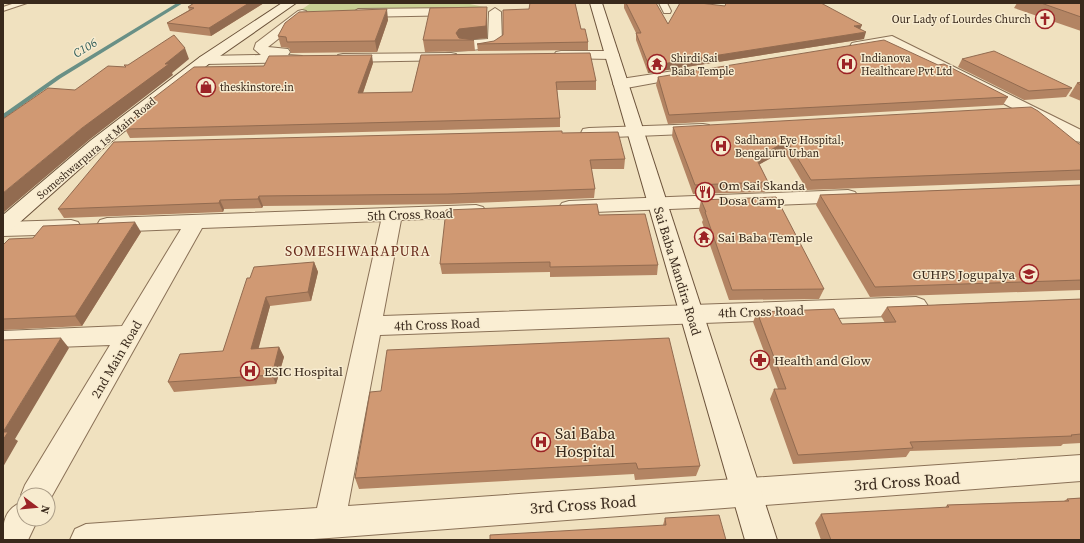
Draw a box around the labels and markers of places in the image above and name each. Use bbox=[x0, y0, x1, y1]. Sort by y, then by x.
church icon: Our Lady of Lourdes Church bbox=[1034, 8, 1056, 30]
place label: Our Lady of Lourdes Church bbox=[892, 12, 1031, 27]
place label: Shirdi Sai Baba Temple bbox=[671, 51, 735, 79]
place label: Indianova Healthcare Pvt Ltd bbox=[861, 51, 953, 79]
temple icon: Shirdi Sai Baba Temple bbox=[646, 53, 668, 75]
hospital icon: Indianova Healthcare Pvt Ltd bbox=[836, 53, 858, 75]
shop icon: theskinstore.in bbox=[195, 76, 217, 98]
place label: theskinstore.in bbox=[220, 80, 294, 95]
place label: Sadhana Eye Hospital, Bengaluru Urban bbox=[735, 133, 844, 161]
hospital icon: Sadhana Eye Hospital, Bengaluru Urban bbox=[710, 135, 732, 157]
place label: Om Sai Skanda Dosa Camp bbox=[719, 177, 805, 209]
restaurant icon: Om Sai Skanda Dosa Camp bbox=[694, 181, 716, 203]
temple icon: Sai Baba Temple bbox=[693, 226, 715, 248]
place label: Sai Baba Temple bbox=[718, 229, 813, 246]
school or university icon: GUHPS Jogupalya bbox=[1018, 263, 1040, 285]
place label: GUHPS Jogupalya bbox=[913, 266, 1015, 283]
pharmacy icon: Health and Glow bbox=[749, 349, 771, 371]
place label: Health and Glow bbox=[774, 352, 871, 369]
hospital icon: ESIC Hospital bbox=[239, 360, 261, 382]
place label: ESIC Hospital bbox=[264, 363, 343, 380]
place label: Sai Baba Hospital bbox=[555, 422, 616, 462]
hospital icon: Sai Baba Hospital bbox=[530, 431, 552, 453]

